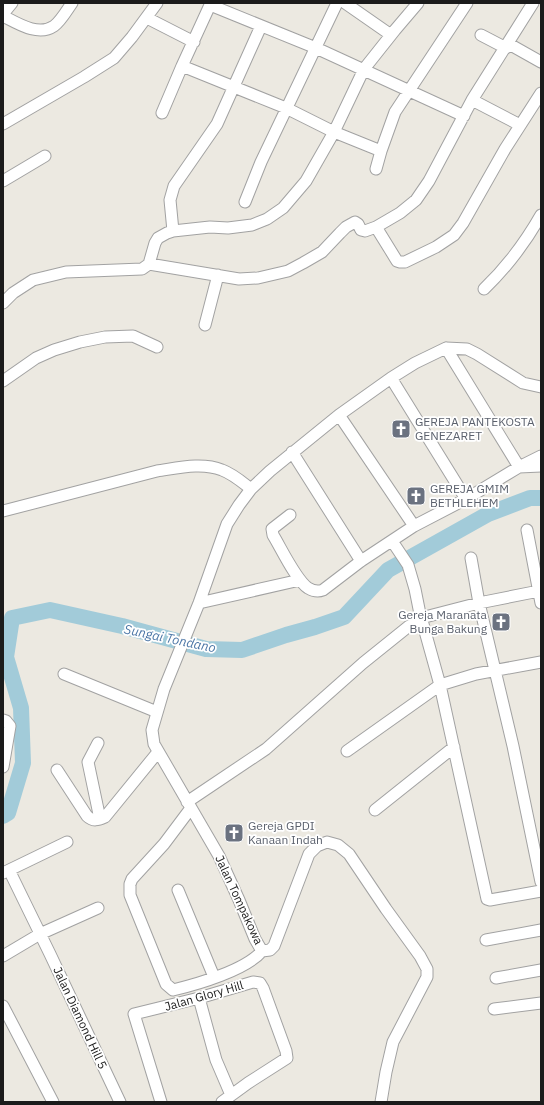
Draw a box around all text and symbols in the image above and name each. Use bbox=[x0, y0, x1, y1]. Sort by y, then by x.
place label: GEREJA PANTEKOSTA GENEZARET bbox=[415, 414, 535, 443]
church icon: GEREJA PANTEKOSTA GENEZARET bbox=[390, 418, 412, 440]
place label: GEREJA GMIM BETHLEHEM bbox=[430, 481, 509, 510]
church icon: GEREJA GMIM BETHLEHEM bbox=[405, 485, 427, 507]
place label: Gereja Maranata Bunga Bakung bbox=[398, 607, 488, 636]
church icon: Gereja Maranata Bunga Bakung bbox=[490, 611, 512, 633]
water label: Sungai Tondano bbox=[122, 620, 217, 657]
place label: Gereja GPDI Kanaan Indah bbox=[248, 818, 323, 847]
church icon: Gereja GPDI Kanaan Indah bbox=[223, 822, 245, 844]
street label: Jalan Tompakowa bbox=[212, 853, 267, 947]
street label: Jalan Diamond Hill 5 bbox=[50, 964, 111, 1071]
street label: Jalan Glory Hill bbox=[163, 977, 245, 1014]

